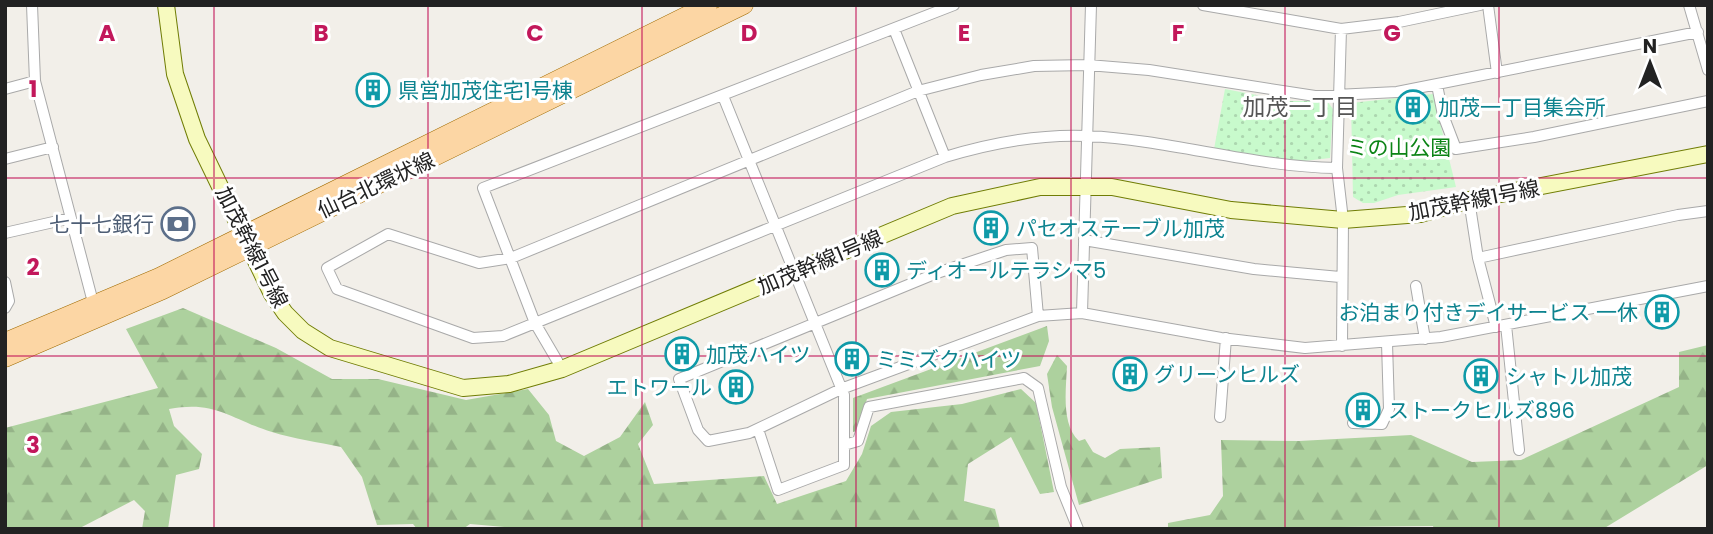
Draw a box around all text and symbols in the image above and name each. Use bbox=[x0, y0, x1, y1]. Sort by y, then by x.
text: A bbox=[99, 17, 116, 49]
text: B bbox=[313, 17, 329, 49]
text: C bbox=[526, 17, 544, 49]
text: D bbox=[741, 17, 757, 49]
text: E bbox=[958, 17, 970, 49]
text: F bbox=[1172, 17, 1184, 49]
text: G bbox=[1383, 17, 1401, 49]
north arrow bbox=[1615, 28, 1685, 98]
text: N bbox=[1643, 33, 1657, 60]
building icon: 県営加茂住宅1号棟 bbox=[354, 71, 392, 109]
text: 1 bbox=[29, 73, 37, 105]
place label: 県営加茂住宅1号棟 bbox=[398, 76, 573, 105]
building icon: 加茂一丁目集会所 bbox=[1394, 88, 1432, 126]
district label: 加茂一丁目 bbox=[1243, 91, 1358, 123]
place label: 加茂一丁目集会所 bbox=[1438, 93, 1606, 122]
park label: ミの山公園 bbox=[1347, 133, 1452, 162]
street label: 仙台北環状線 bbox=[313, 145, 439, 225]
street label: 加茂幹線1号線 bbox=[1406, 173, 1542, 227]
street label: 加茂幹線1号線 bbox=[209, 181, 295, 313]
bank icon: 七十七銀行 bbox=[159, 205, 197, 243]
building icon: パセオステーブル加茂 bbox=[972, 209, 1010, 247]
place label: 七十七銀行 bbox=[49, 210, 154, 239]
place label: パセオステーブル加茂 bbox=[1016, 214, 1225, 243]
street label: 加茂幹線1号線 bbox=[753, 223, 887, 301]
text: 2 bbox=[26, 251, 40, 283]
building icon: ディオールテラシマ5 bbox=[863, 251, 901, 289]
place label: ディオールテラシマ5 bbox=[906, 256, 1106, 285]
building icon: お泊まり付きデイサービス 一休 bbox=[1643, 293, 1681, 331]
place label: お泊まり付きデイサービス 一休 bbox=[1338, 298, 1638, 327]
building icon: 加茂ハイツ bbox=[663, 335, 701, 373]
place label: 加茂ハイツ bbox=[706, 340, 811, 369]
building icon: ミミズクハイツ bbox=[833, 340, 871, 378]
place label: ミミズクハイツ bbox=[876, 345, 1022, 374]
building icon: グリーンヒルズ bbox=[1111, 355, 1149, 393]
building icon: シャトル加茂 bbox=[1462, 357, 1500, 395]
place label: グリーンヒルズ bbox=[1154, 360, 1300, 389]
place label: シャトル加茂 bbox=[1506, 362, 1632, 391]
building icon: エトワール bbox=[717, 368, 755, 406]
place label: エトワール bbox=[607, 373, 712, 402]
building icon: ストークヒルズ896 bbox=[1344, 391, 1382, 429]
place label: ストークヒルズ896 bbox=[1388, 396, 1575, 425]
text: 3 bbox=[26, 429, 40, 461]

